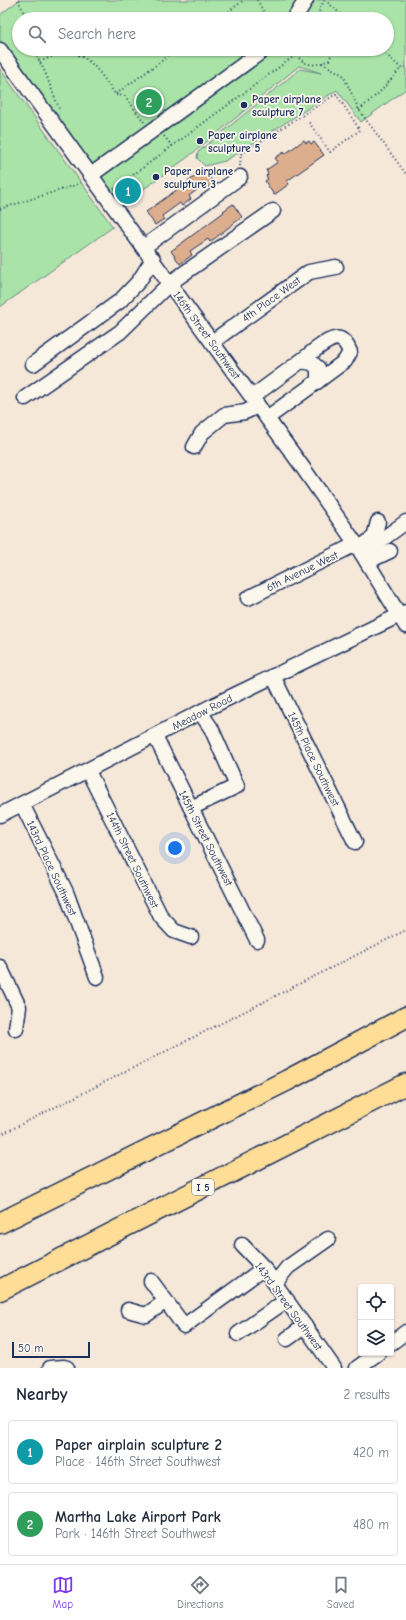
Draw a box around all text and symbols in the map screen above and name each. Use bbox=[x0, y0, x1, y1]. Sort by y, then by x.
search box bbox=[12, 12, 394, 56]
icon: search bbox=[26, 23, 48, 45]
text: Search here bbox=[58, 25, 136, 43]
pin: 2 bbox=[136, 87, 162, 117]
place label: Paper airplane sculpture 7 bbox=[252, 93, 322, 119]
marker: Paper airplane sculpture 7 bbox=[239, 100, 249, 110]
place label: Paper airplane sculpture 5 bbox=[208, 129, 278, 155]
marker: Paper airplane sculpture 5 bbox=[195, 136, 205, 146]
place label: Paper airplane sculpture 3 bbox=[164, 165, 234, 191]
marker: Paper airplane sculpture 3 bbox=[151, 172, 161, 182]
pin: 1 bbox=[115, 176, 141, 206]
street label: 4th Place West bbox=[240, 273, 304, 325]
street label: 146th Street Southwest bbox=[170, 289, 243, 383]
street label: 6th Avenue West bbox=[264, 548, 341, 594]
street label: Meadow Road bbox=[170, 692, 235, 733]
street label: 145th Place Southwest bbox=[285, 710, 342, 809]
street label: 145th Street Southwest bbox=[176, 788, 236, 889]
street label: 144th Street Southwest bbox=[104, 810, 162, 911]
street label: 143rd Place Southwest bbox=[24, 818, 80, 919]
your location bbox=[165, 838, 185, 858]
road number: I 5 bbox=[192, 1179, 214, 1195]
street label: 143rd Street Southwest bbox=[252, 1260, 326, 1354]
map controls bbox=[358, 1284, 394, 1356]
button: locate bbox=[358, 1284, 394, 1320]
button: layers bbox=[358, 1320, 394, 1356]
scale bar bbox=[12, 1340, 90, 1359]
text: 50 m bbox=[18, 1342, 43, 1355]
text: Nearby bbox=[16, 1385, 67, 1404]
text: 2 results bbox=[343, 1387, 390, 1402]
text: Paper airplain sculpture 2 bbox=[55, 1436, 222, 1454]
text: 1 bbox=[27, 1445, 33, 1460]
text: 420 m bbox=[353, 1445, 389, 1460]
text: Place · 146th Street Southwest bbox=[55, 1454, 221, 1469]
text: Martha Lake Airport Park bbox=[55, 1508, 221, 1526]
text: 2 bbox=[27, 1517, 33, 1532]
text: 480 m bbox=[353, 1517, 389, 1532]
text: Park · 146th Street Southwest bbox=[55, 1526, 216, 1541]
tab: Map bbox=[52, 1574, 74, 1611]
tab: Directions bbox=[177, 1574, 224, 1611]
tab: Saved bbox=[327, 1574, 354, 1611]

